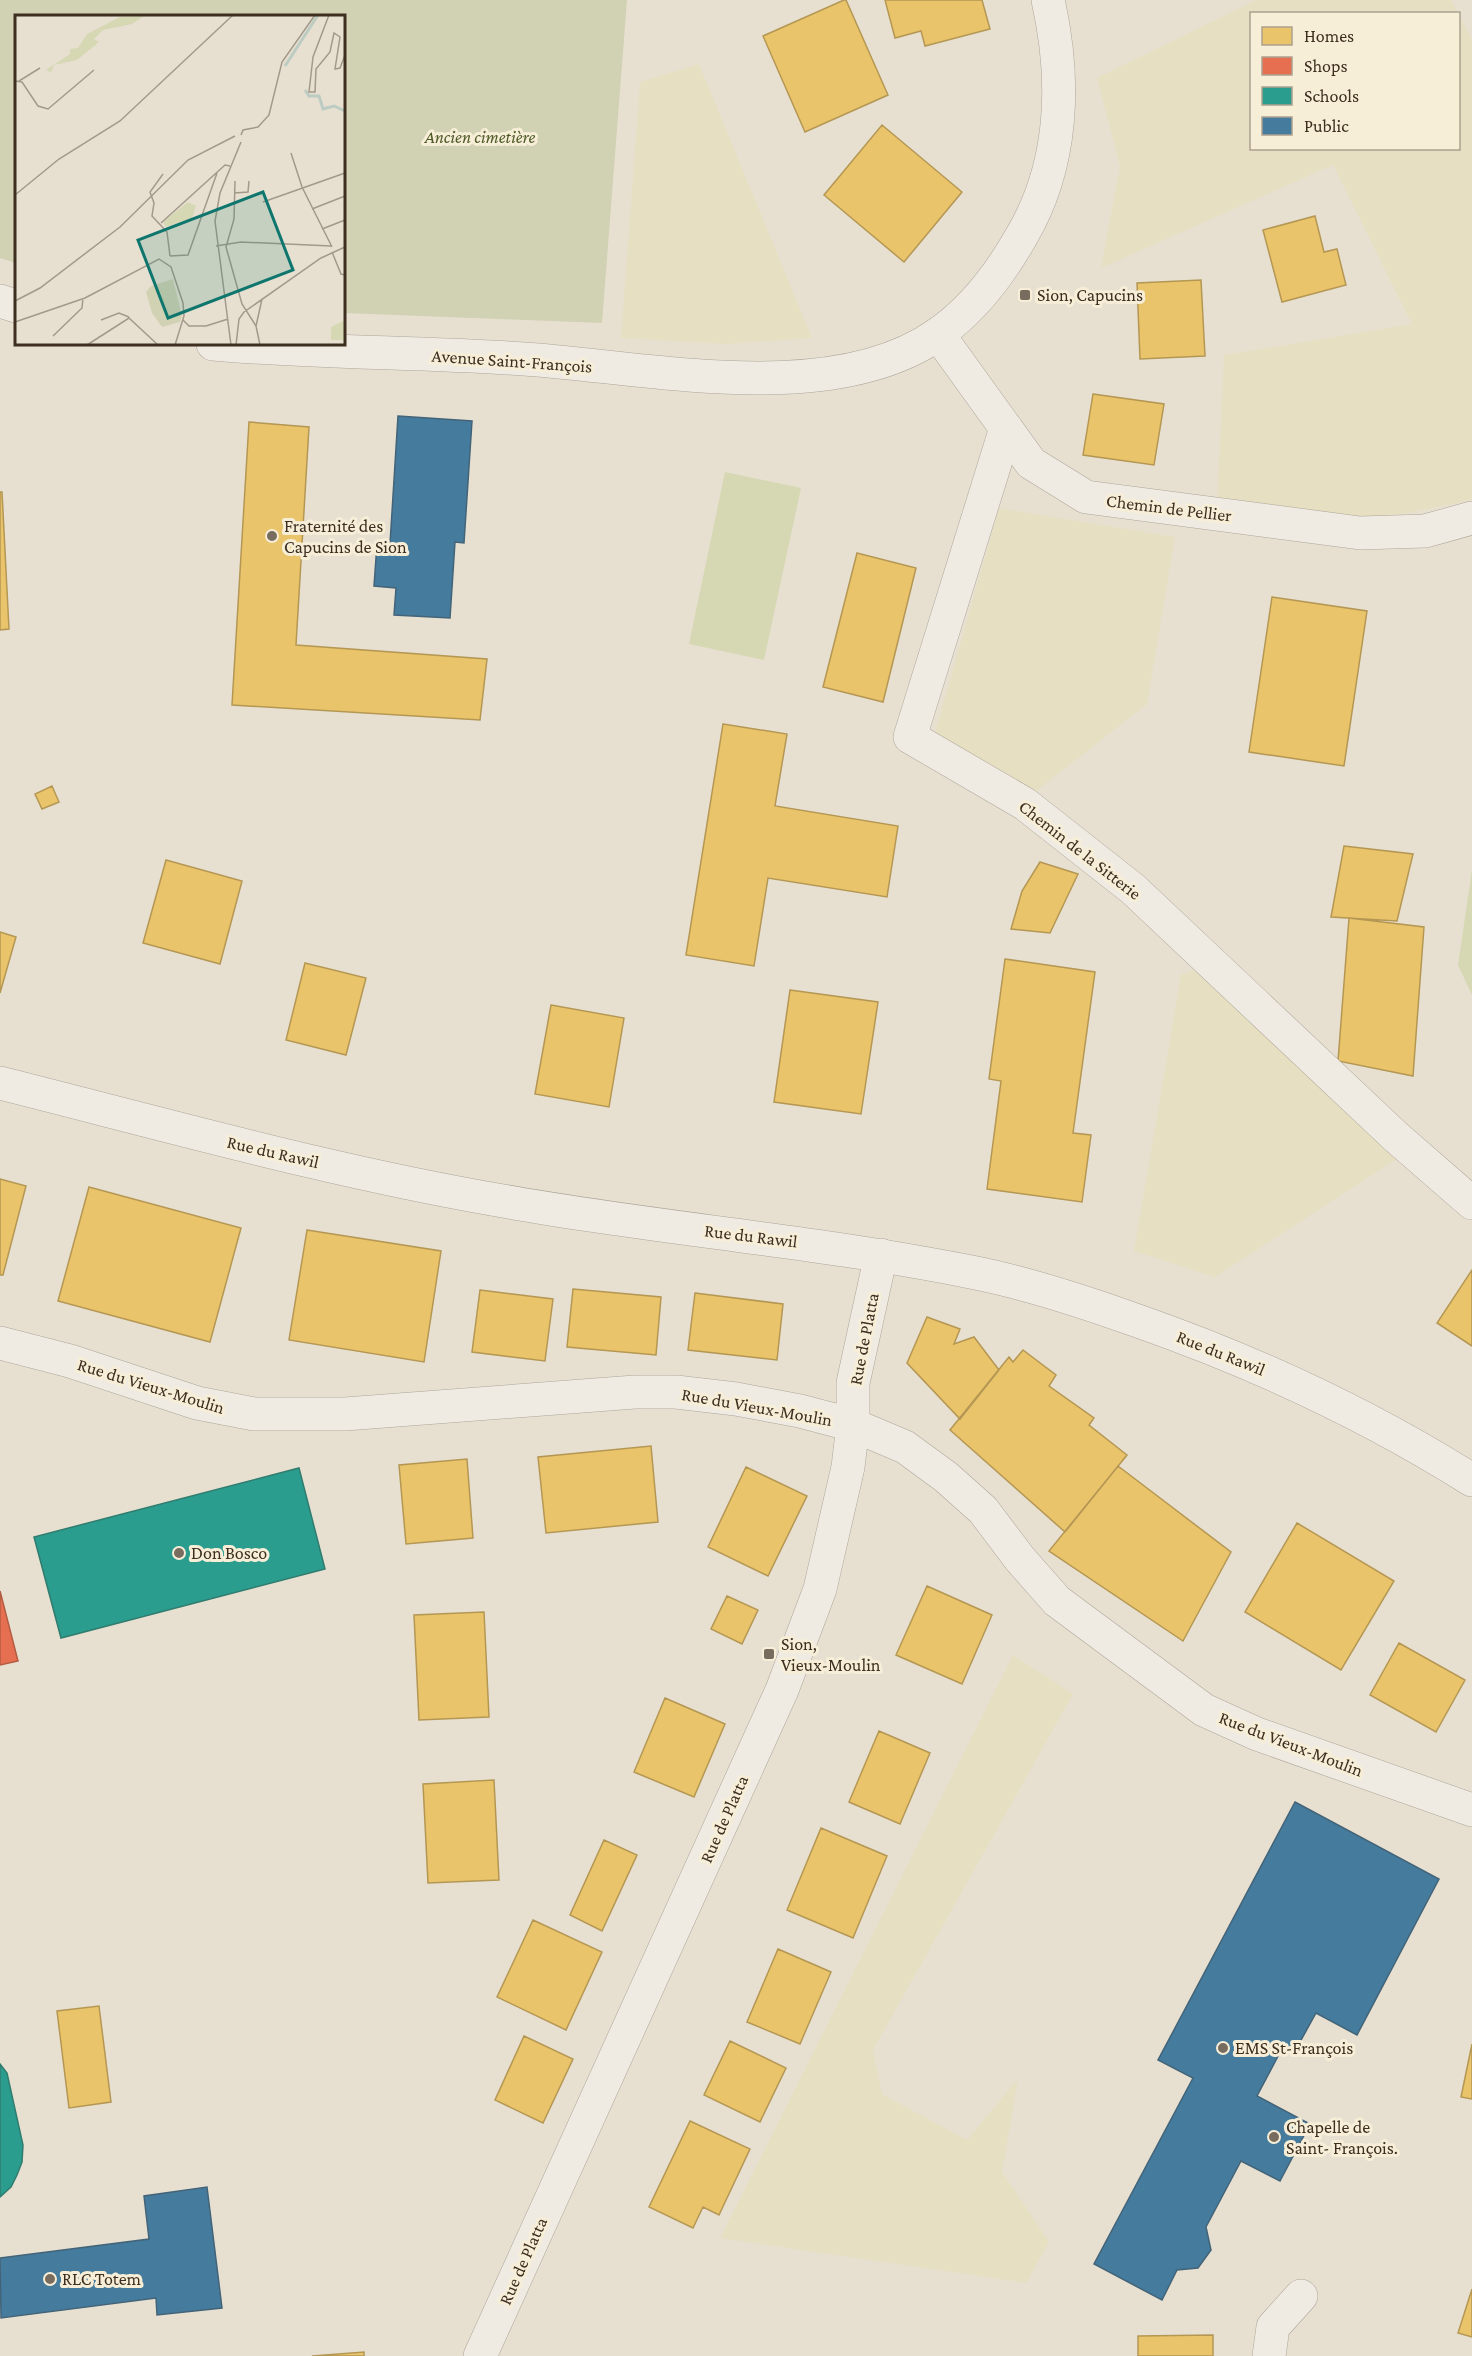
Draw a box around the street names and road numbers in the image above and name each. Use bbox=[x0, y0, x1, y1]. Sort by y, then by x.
street label: Avenue Saint-François bbox=[431, 345, 593, 377]
street label: Chemin de Pellier bbox=[1105, 490, 1233, 526]
street label: Chemin de la Sitterie bbox=[1015, 796, 1145, 904]
street label: Rue du Rawil bbox=[225, 1132, 321, 1172]
street label: Rue du Rawil bbox=[703, 1220, 799, 1252]
street label: Rue de Platta bbox=[845, 1291, 883, 1387]
street label: Rue du Rawil bbox=[1174, 1326, 1268, 1380]
street label: Rue du Vieux-Moulin bbox=[75, 1354, 227, 1418]
street label: Rue du Vieux-Moulin bbox=[680, 1384, 834, 1430]
street label: Rue du Vieux-Moulin bbox=[1216, 1707, 1366, 1781]
street label: Rue de Platta bbox=[696, 1772, 752, 1866]
street label: Rue de Platta bbox=[495, 2214, 551, 2308]

